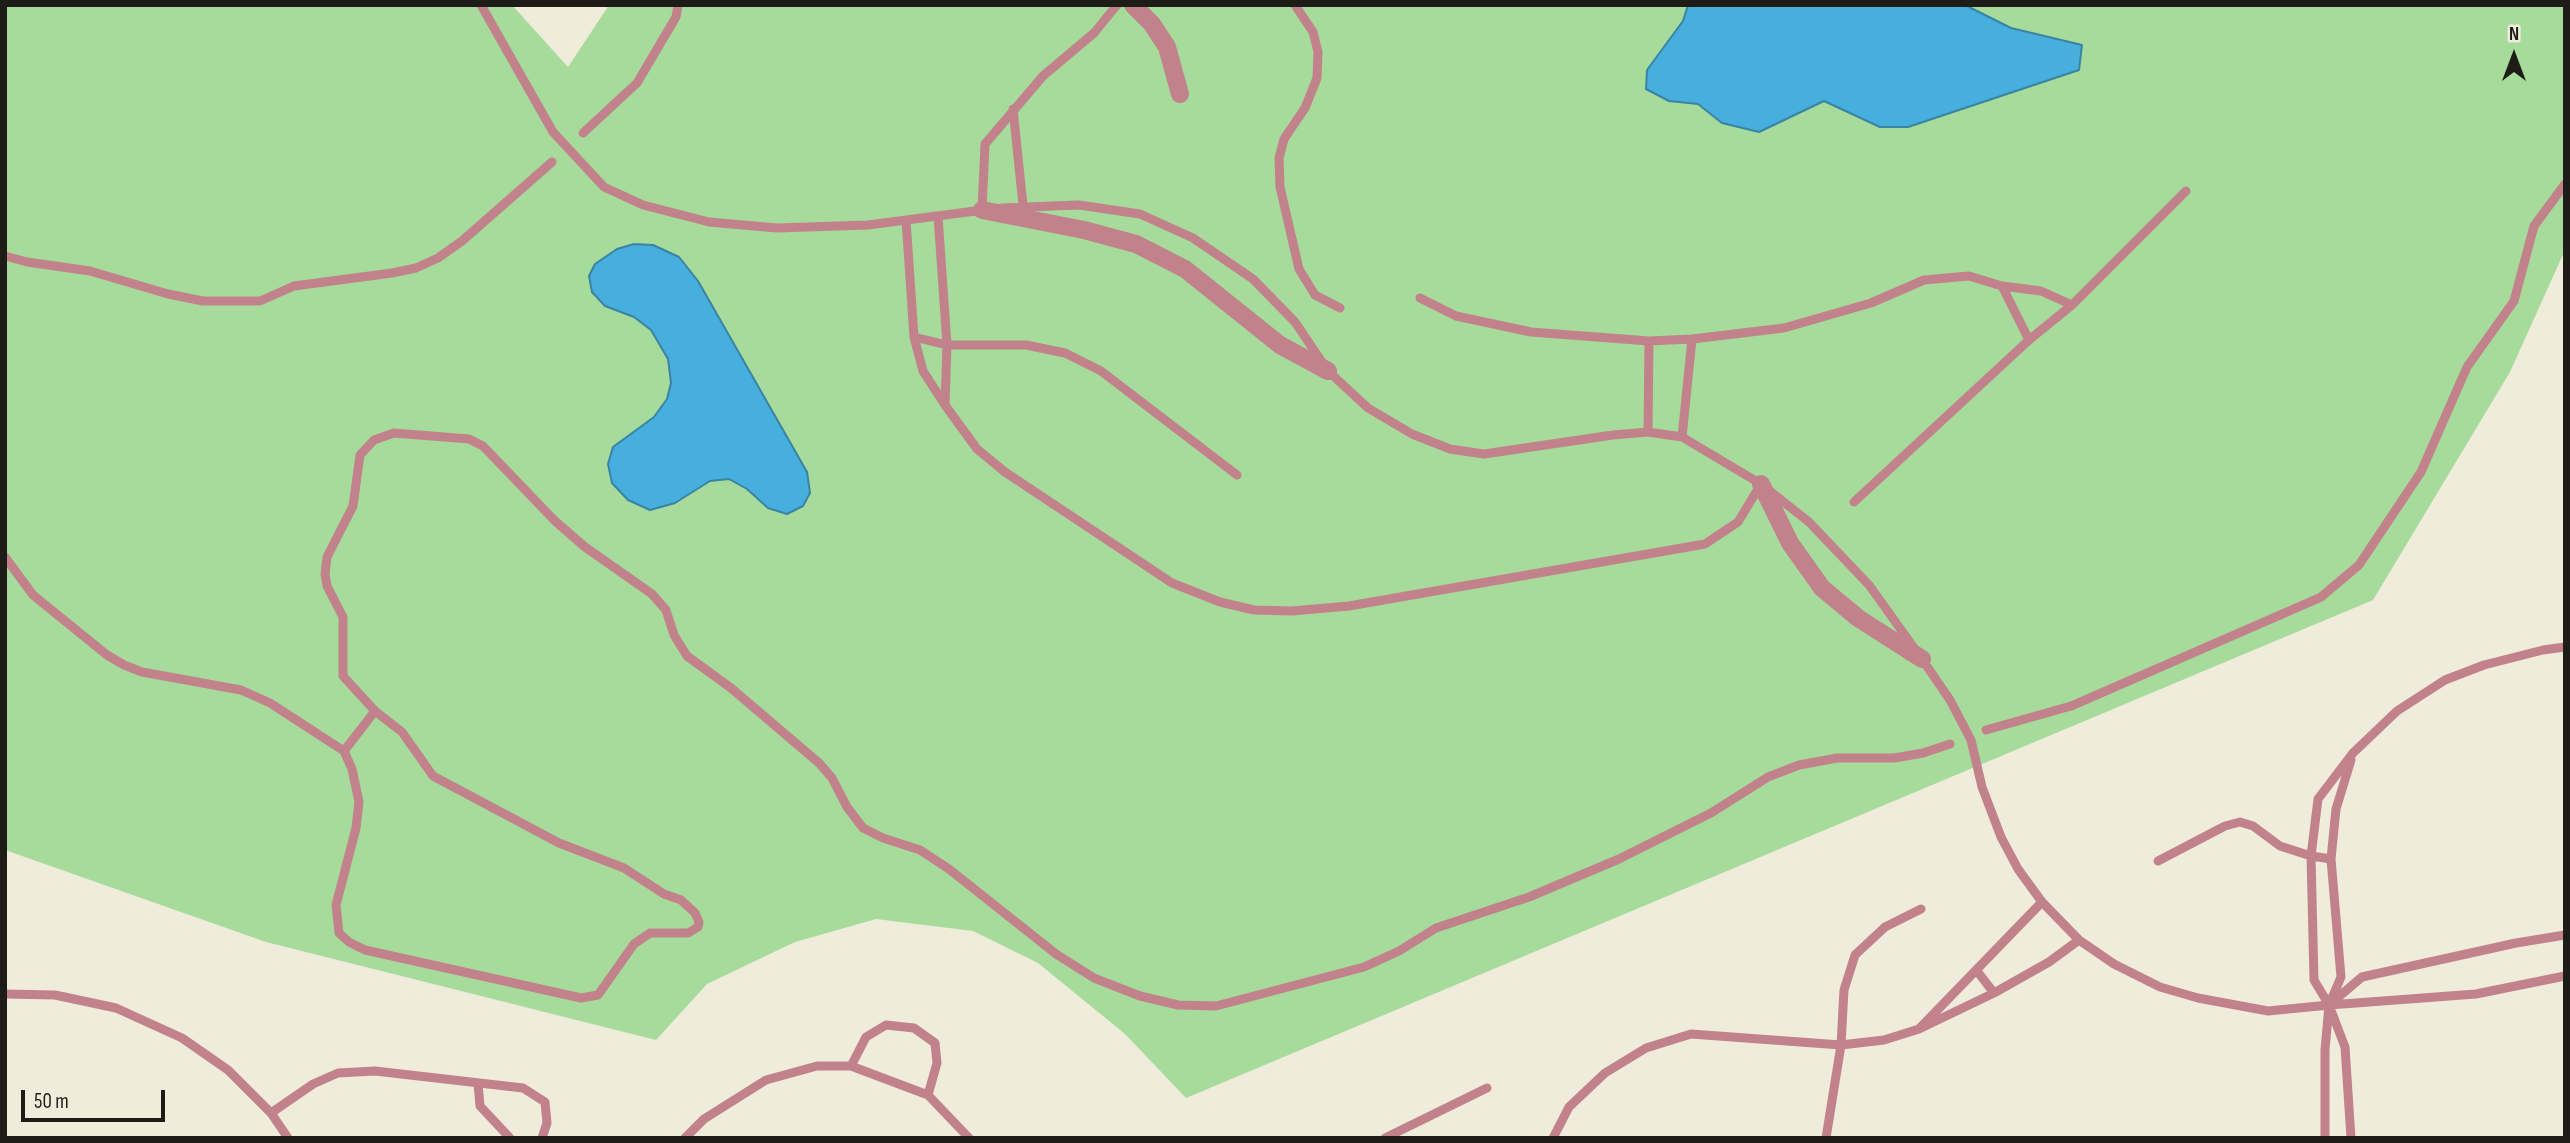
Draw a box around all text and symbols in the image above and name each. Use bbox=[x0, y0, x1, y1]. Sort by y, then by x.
north arrow bbox=[2479, 21, 2549, 91]
text: N bbox=[2509, 23, 2519, 46]
scale bar bbox=[24, 1076, 168, 1120]
text: 50 m bbox=[34, 1089, 69, 1114]

